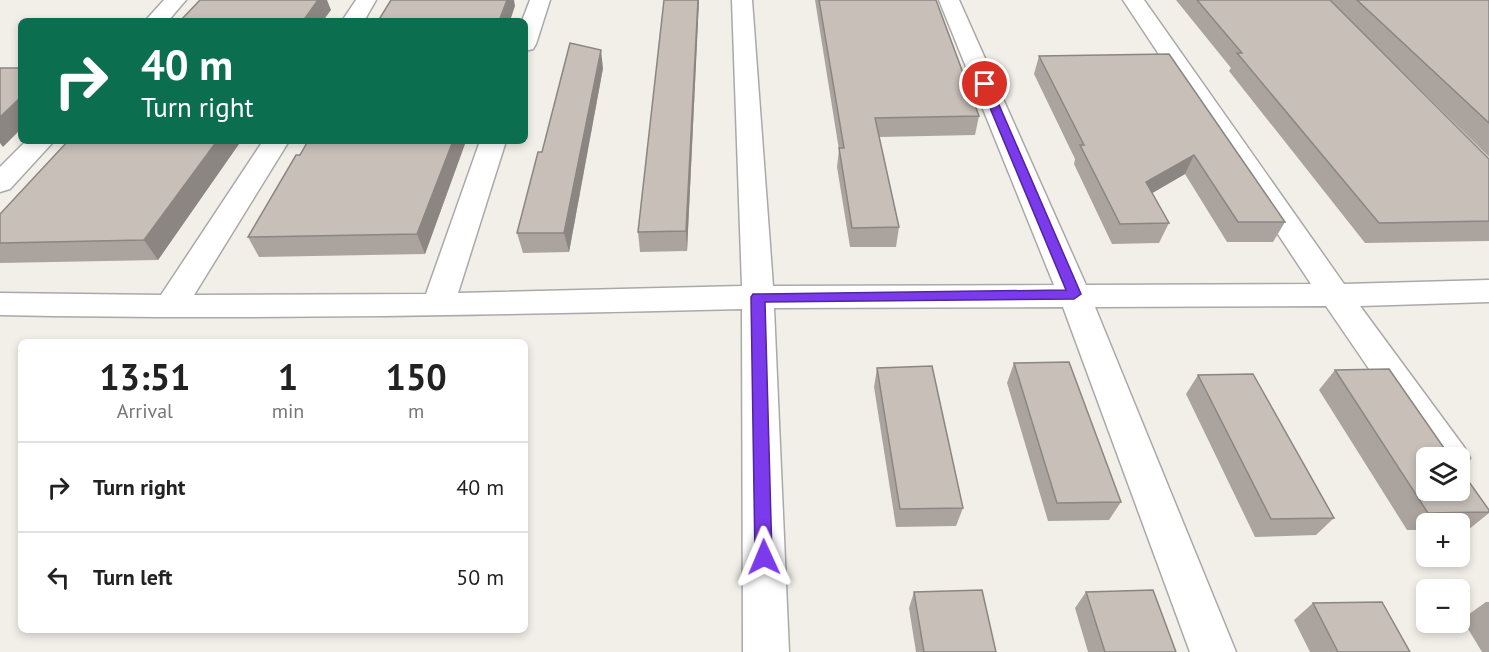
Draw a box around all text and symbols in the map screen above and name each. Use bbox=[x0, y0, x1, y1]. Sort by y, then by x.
text: 40 m bbox=[141, 37, 233, 92]
icon: right bbox=[42, 42, 120, 120]
pin bbox=[959, 58, 1010, 109]
icon: arrive bbox=[968, 67, 1001, 100]
text: Turn right bbox=[141, 90, 254, 124]
text: 13:51 bbox=[99, 353, 191, 400]
text: 1 bbox=[278, 353, 298, 400]
text: 150 bbox=[386, 353, 447, 400]
text: Arrival bbox=[117, 398, 173, 424]
text: min bbox=[272, 398, 304, 424]
text: m bbox=[408, 398, 424, 424]
map controls bbox=[1416, 447, 1470, 633]
button: layers bbox=[1416, 447, 1470, 501]
icon: right bbox=[42, 471, 75, 504]
text: Turn right bbox=[93, 473, 185, 501]
text: 40 m bbox=[456, 473, 504, 501]
button: + bbox=[1416, 513, 1470, 567]
position arrow bbox=[732, 525, 796, 589]
icon: left bbox=[42, 561, 75, 594]
text: Turn left bbox=[93, 563, 173, 591]
text: 50 m bbox=[456, 563, 504, 591]
button: − bbox=[1416, 579, 1470, 633]

